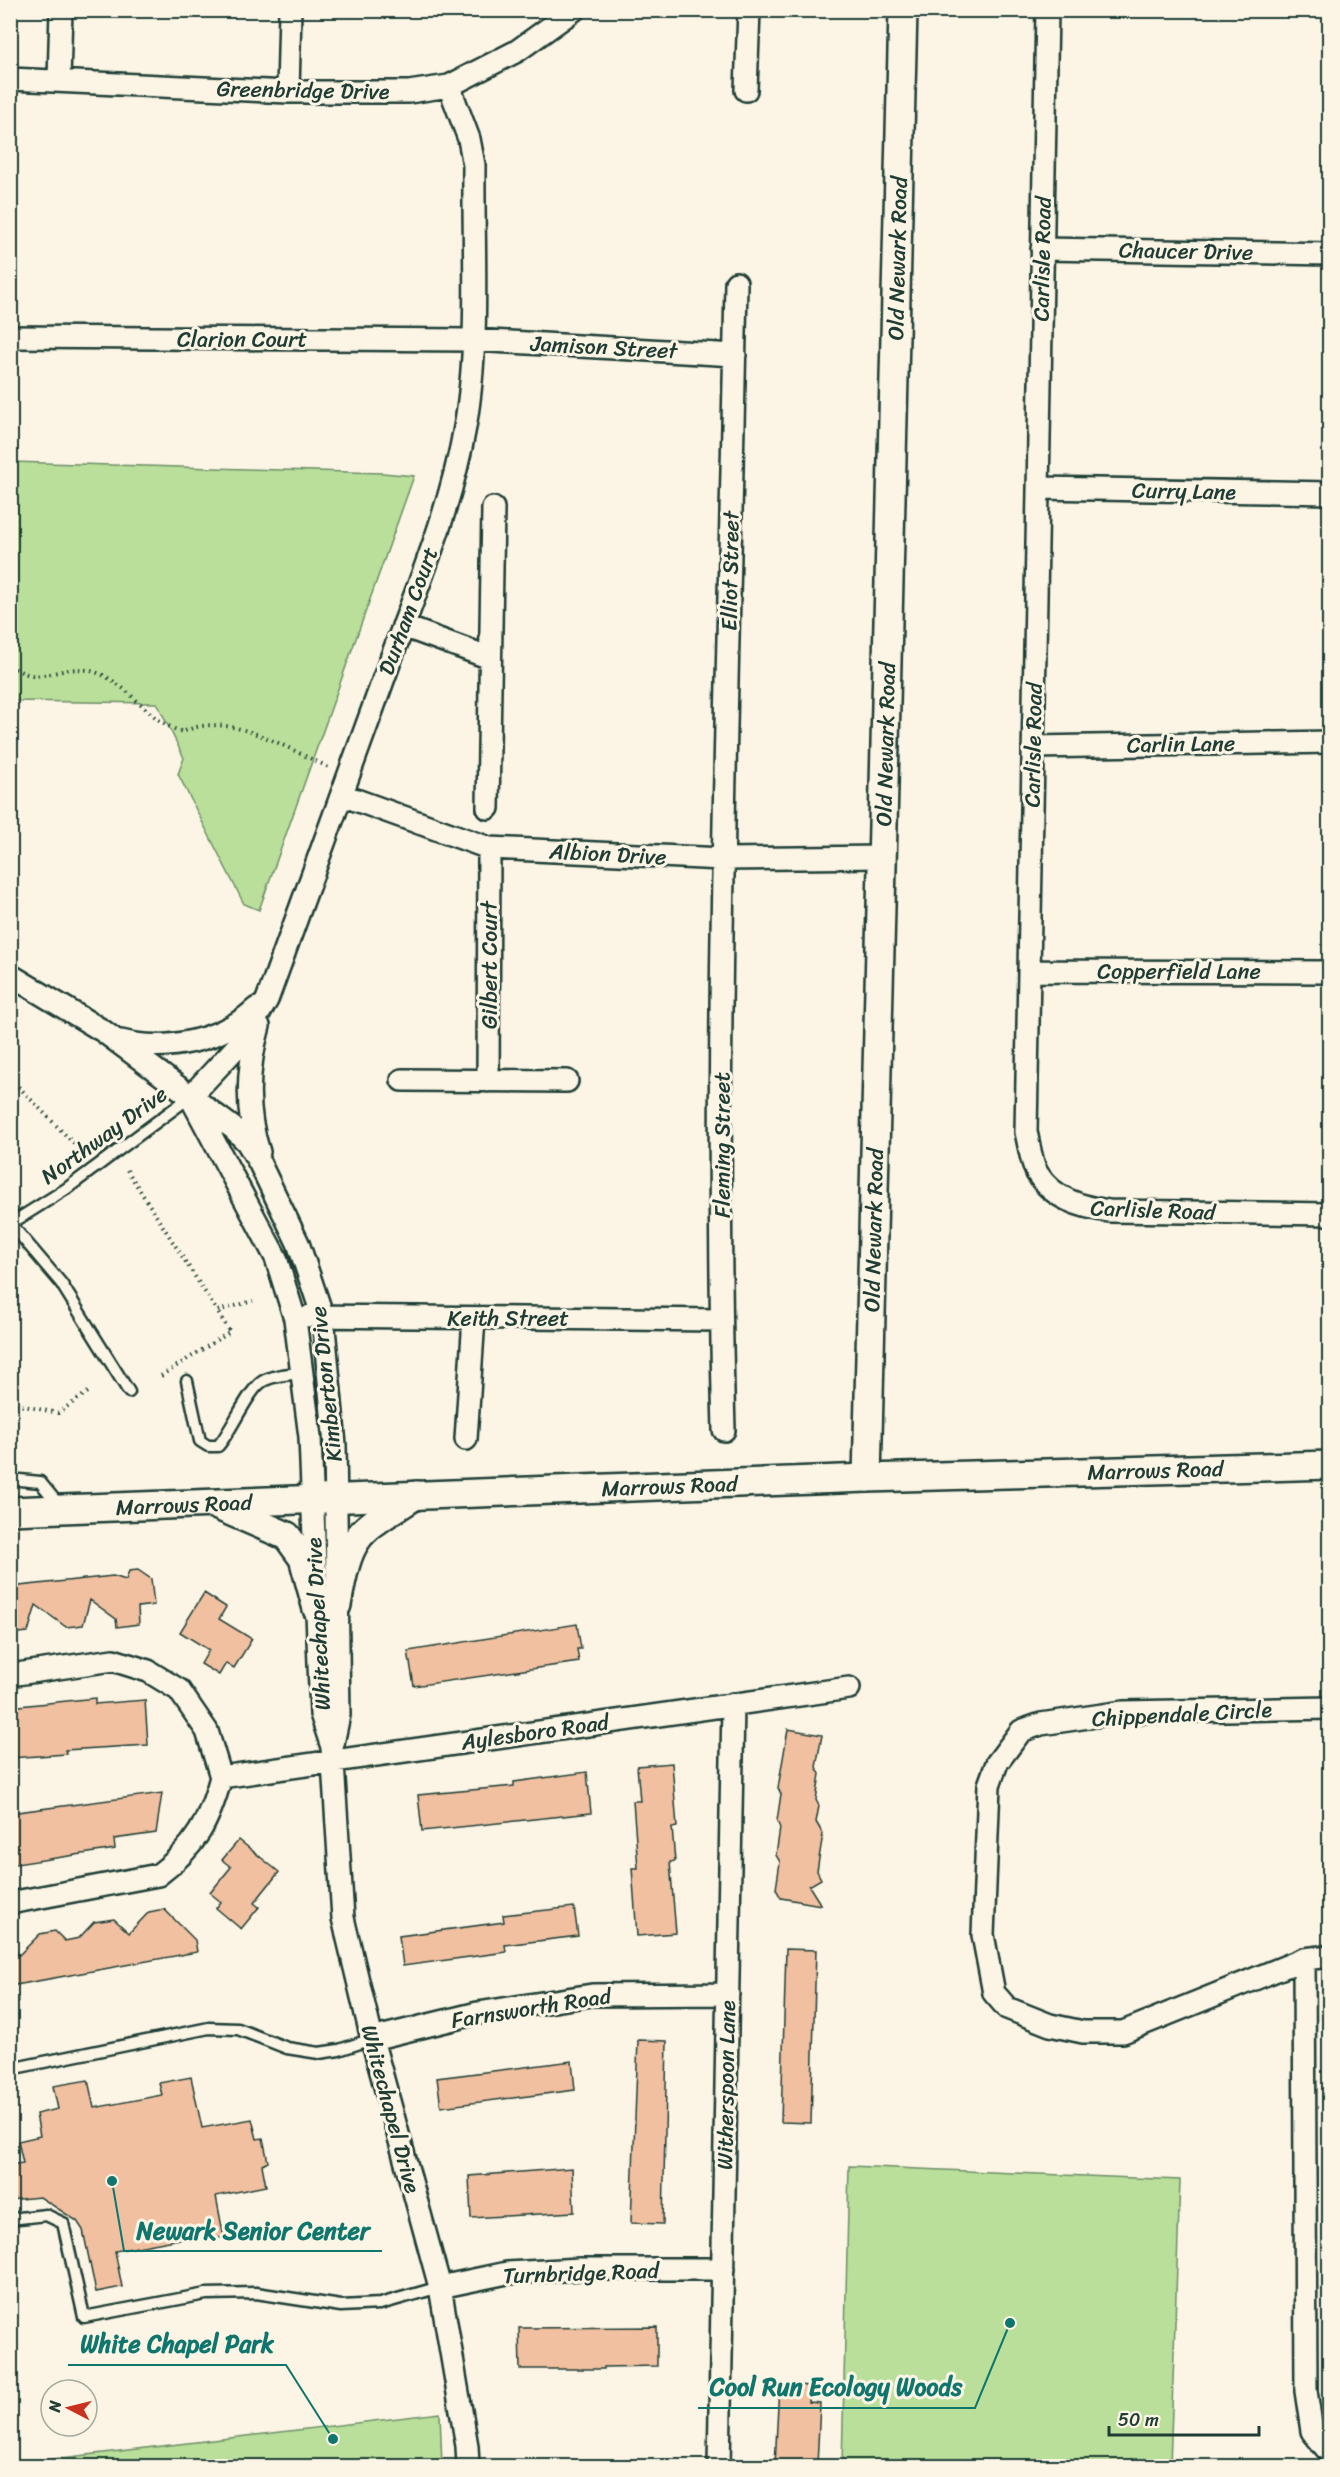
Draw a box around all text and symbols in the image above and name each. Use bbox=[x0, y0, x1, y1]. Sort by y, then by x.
street label: Greenbridge Drive bbox=[216, 69, 390, 111]
street label: Old Newark Road bbox=[875, 174, 918, 341]
street label: Carlisle Road bbox=[1021, 195, 1063, 322]
street label: Chaucer Drive bbox=[1119, 230, 1253, 272]
street label: Clarion Court bbox=[177, 320, 307, 359]
street label: Jamison Street bbox=[529, 324, 680, 370]
street label: Curry Lane bbox=[1132, 471, 1237, 511]
street label: Elliot Street bbox=[709, 510, 751, 631]
street label: Durham Court bbox=[367, 541, 449, 681]
street label: Old Newark Road bbox=[863, 660, 907, 827]
street label: Carlisle Road bbox=[1012, 681, 1054, 808]
street label: Carlin Lane bbox=[1127, 724, 1235, 764]
street label: Albion Drive bbox=[547, 831, 668, 877]
street label: Gilbert Court bbox=[470, 900, 509, 1029]
street label: Copperfield Lane bbox=[1097, 952, 1261, 991]
street label: Fleming Street bbox=[703, 1072, 742, 1218]
street label: Northway Drive bbox=[32, 1075, 176, 1195]
street label: Old Newark Road bbox=[852, 1146, 895, 1313]
street label: Carlisle Road bbox=[1090, 1188, 1218, 1232]
street label: Keith Street bbox=[447, 1299, 569, 1338]
street label: Kimberton Drive bbox=[298, 1304, 354, 1464]
street label: Marrows Road bbox=[1087, 1448, 1225, 1491]
street label: Marrows Road bbox=[601, 1463, 740, 1508]
street label: Marrows Road bbox=[115, 1482, 254, 1526]
street label: Whitechapel Drive bbox=[294, 1536, 342, 1711]
street label: Chippendale Circle bbox=[1091, 1690, 1273, 1738]
street label: Aylesboro Road bbox=[458, 1702, 613, 1762]
street label: Farnsworth Road bbox=[448, 1976, 615, 2040]
street label: Witherspoon Lane bbox=[705, 1999, 747, 2170]
street label: Whitechapel Drive bbox=[350, 2020, 432, 2198]
callout: Newark Senior Center bbox=[124, 2209, 382, 2251]
text: Newark Senior Center bbox=[135, 2210, 372, 2252]
street label: Turnbridge Road bbox=[502, 2251, 661, 2295]
callout: White Chapel Park bbox=[68, 2323, 286, 2365]
text: White Chapel Park bbox=[80, 2323, 275, 2365]
callout: Cool Run Ecology Woods bbox=[698, 2366, 975, 2408]
text: Cool Run Ecology Woods bbox=[709, 2366, 963, 2408]
north arrow bbox=[39, 2378, 99, 2438]
text: N bbox=[39, 2398, 70, 2414]
scale bar bbox=[1109, 2399, 1259, 2437]
text: 50 m bbox=[1118, 2404, 1159, 2436]

